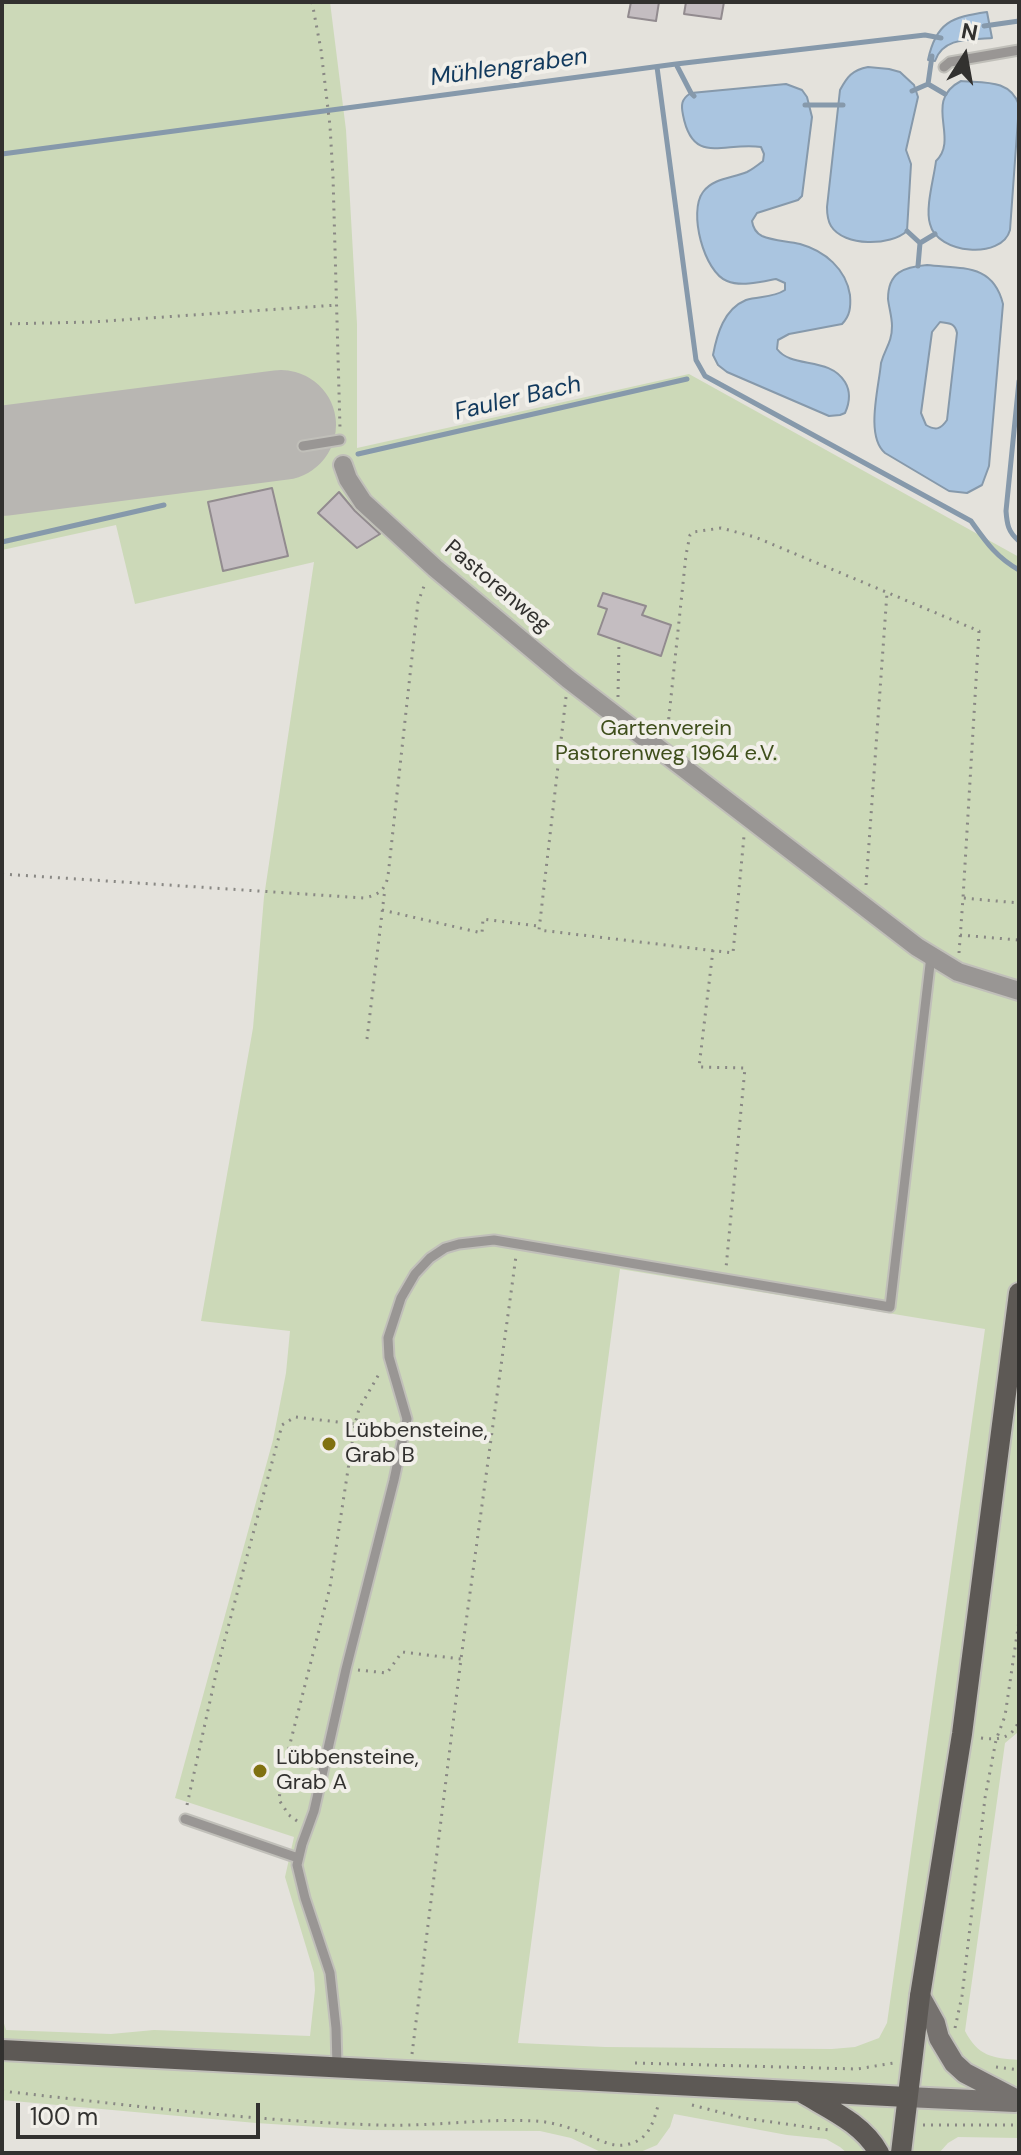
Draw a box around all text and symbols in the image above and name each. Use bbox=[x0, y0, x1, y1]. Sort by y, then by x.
north arrow bbox=[925, 16, 1005, 96]
text: N bbox=[959, 16, 980, 48]
water label: Mühlengraben bbox=[429, 43, 589, 93]
water label: Fauler Bach bbox=[452, 370, 584, 428]
street label: Pastorenweg bbox=[439, 535, 555, 639]
park label: Gartenverein Pastorenweg 1964 e.V. bbox=[555, 716, 777, 768]
place label: Lübbensteine, Grab B bbox=[345, 1418, 488, 1470]
marker: Lübbensteine, Grab B bbox=[320, 1435, 338, 1453]
place label: Lübbensteine, Grab A bbox=[276, 1745, 419, 1796]
marker: Lübbensteine, Grab A bbox=[251, 1762, 269, 1780]
scale bar bbox=[20, 2087, 264, 2137]
text: 100 m bbox=[30, 2101, 98, 2132]

